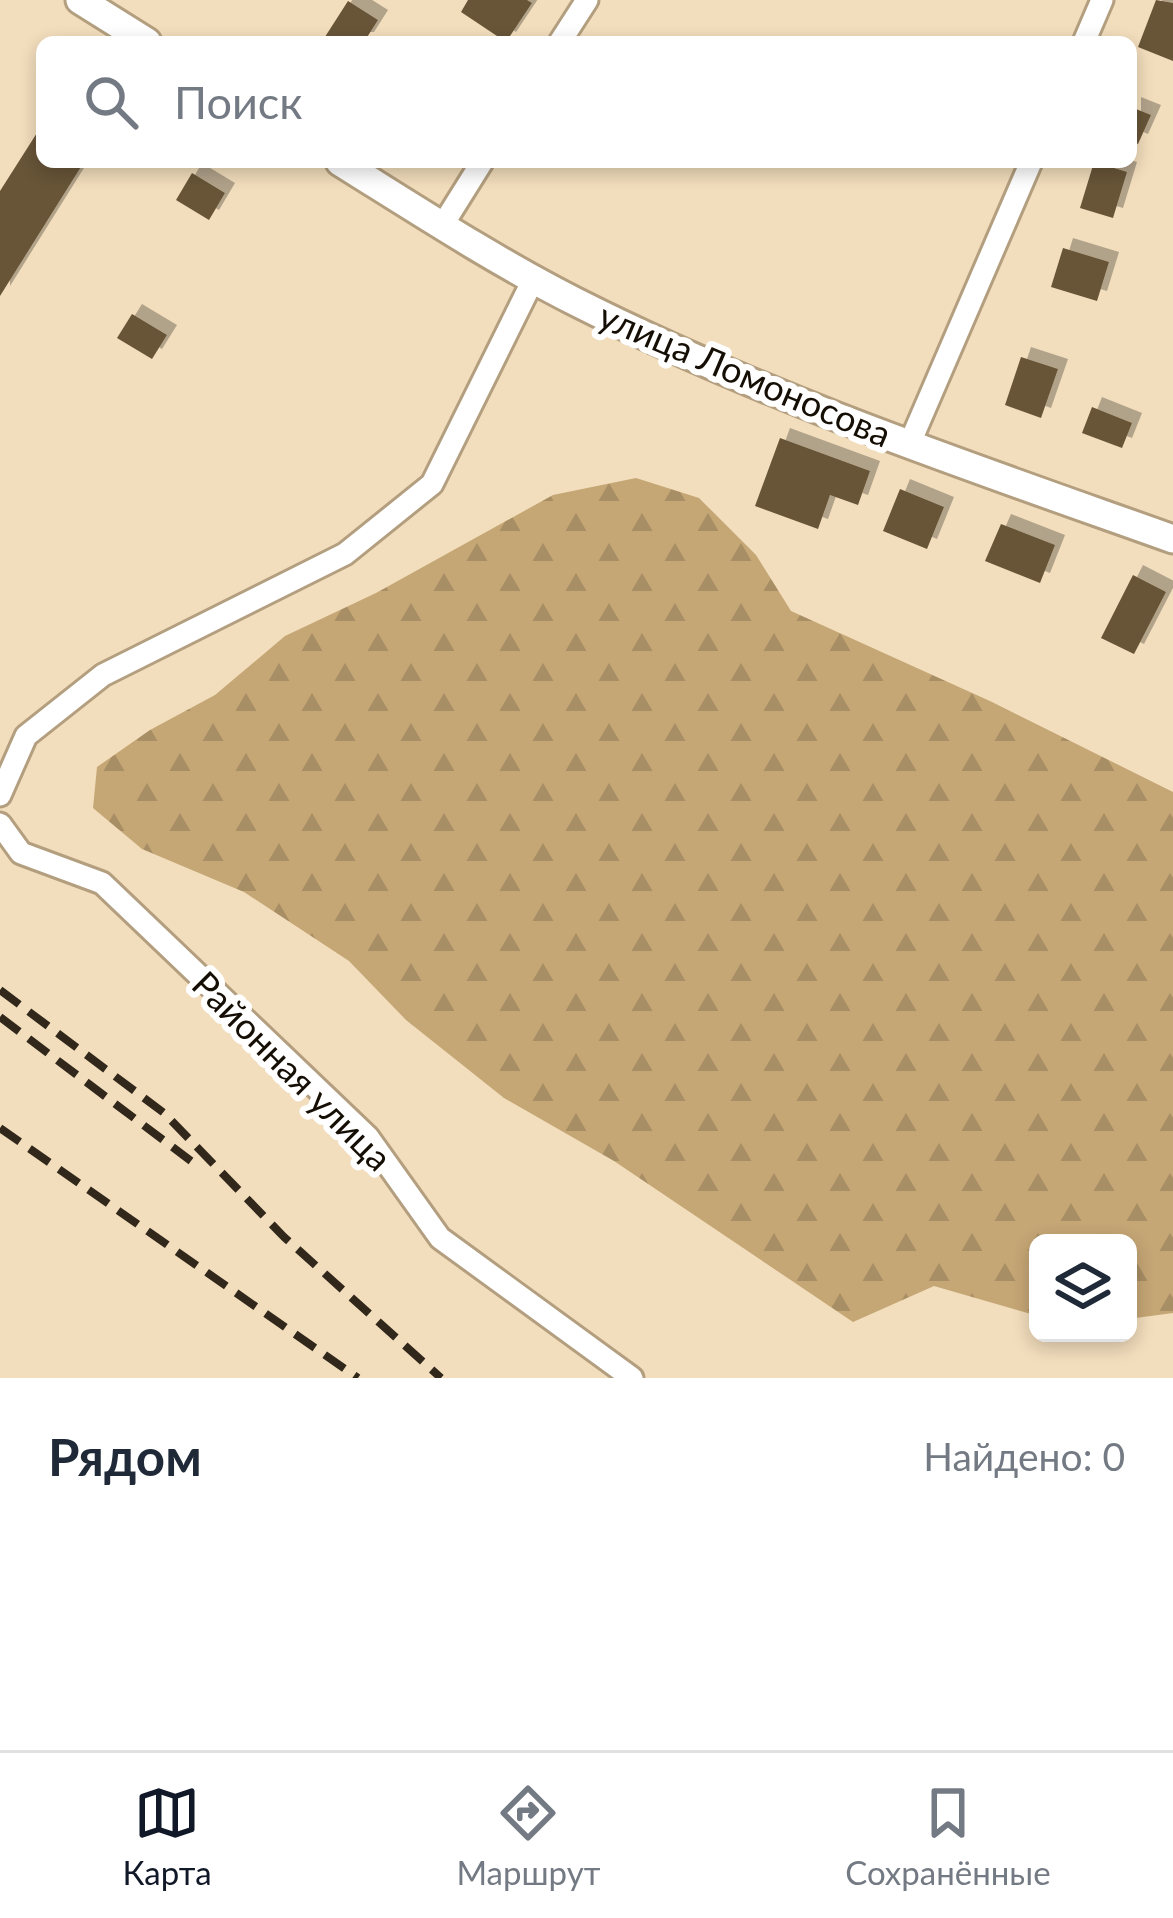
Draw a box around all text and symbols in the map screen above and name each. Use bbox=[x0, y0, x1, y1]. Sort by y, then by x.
search box bbox=[36, 36, 1137, 168]
icon: search bbox=[78, 69, 144, 135]
text: Поиск bbox=[174, 75, 303, 129]
street label: улица Ломоносова bbox=[593, 293, 898, 455]
street label: Районная улица bbox=[184, 961, 402, 1179]
map controls bbox=[1029, 1234, 1137, 1342]
button: layers bbox=[1029, 1234, 1137, 1342]
text: Рядом bbox=[48, 1426, 202, 1487]
text: Найдено: 0 bbox=[923, 1433, 1125, 1479]
tab: Карта bbox=[122, 1780, 212, 1892]
tab: Маршрут bbox=[456, 1780, 600, 1892]
tab: Сохранённые bbox=[845, 1780, 1051, 1892]

